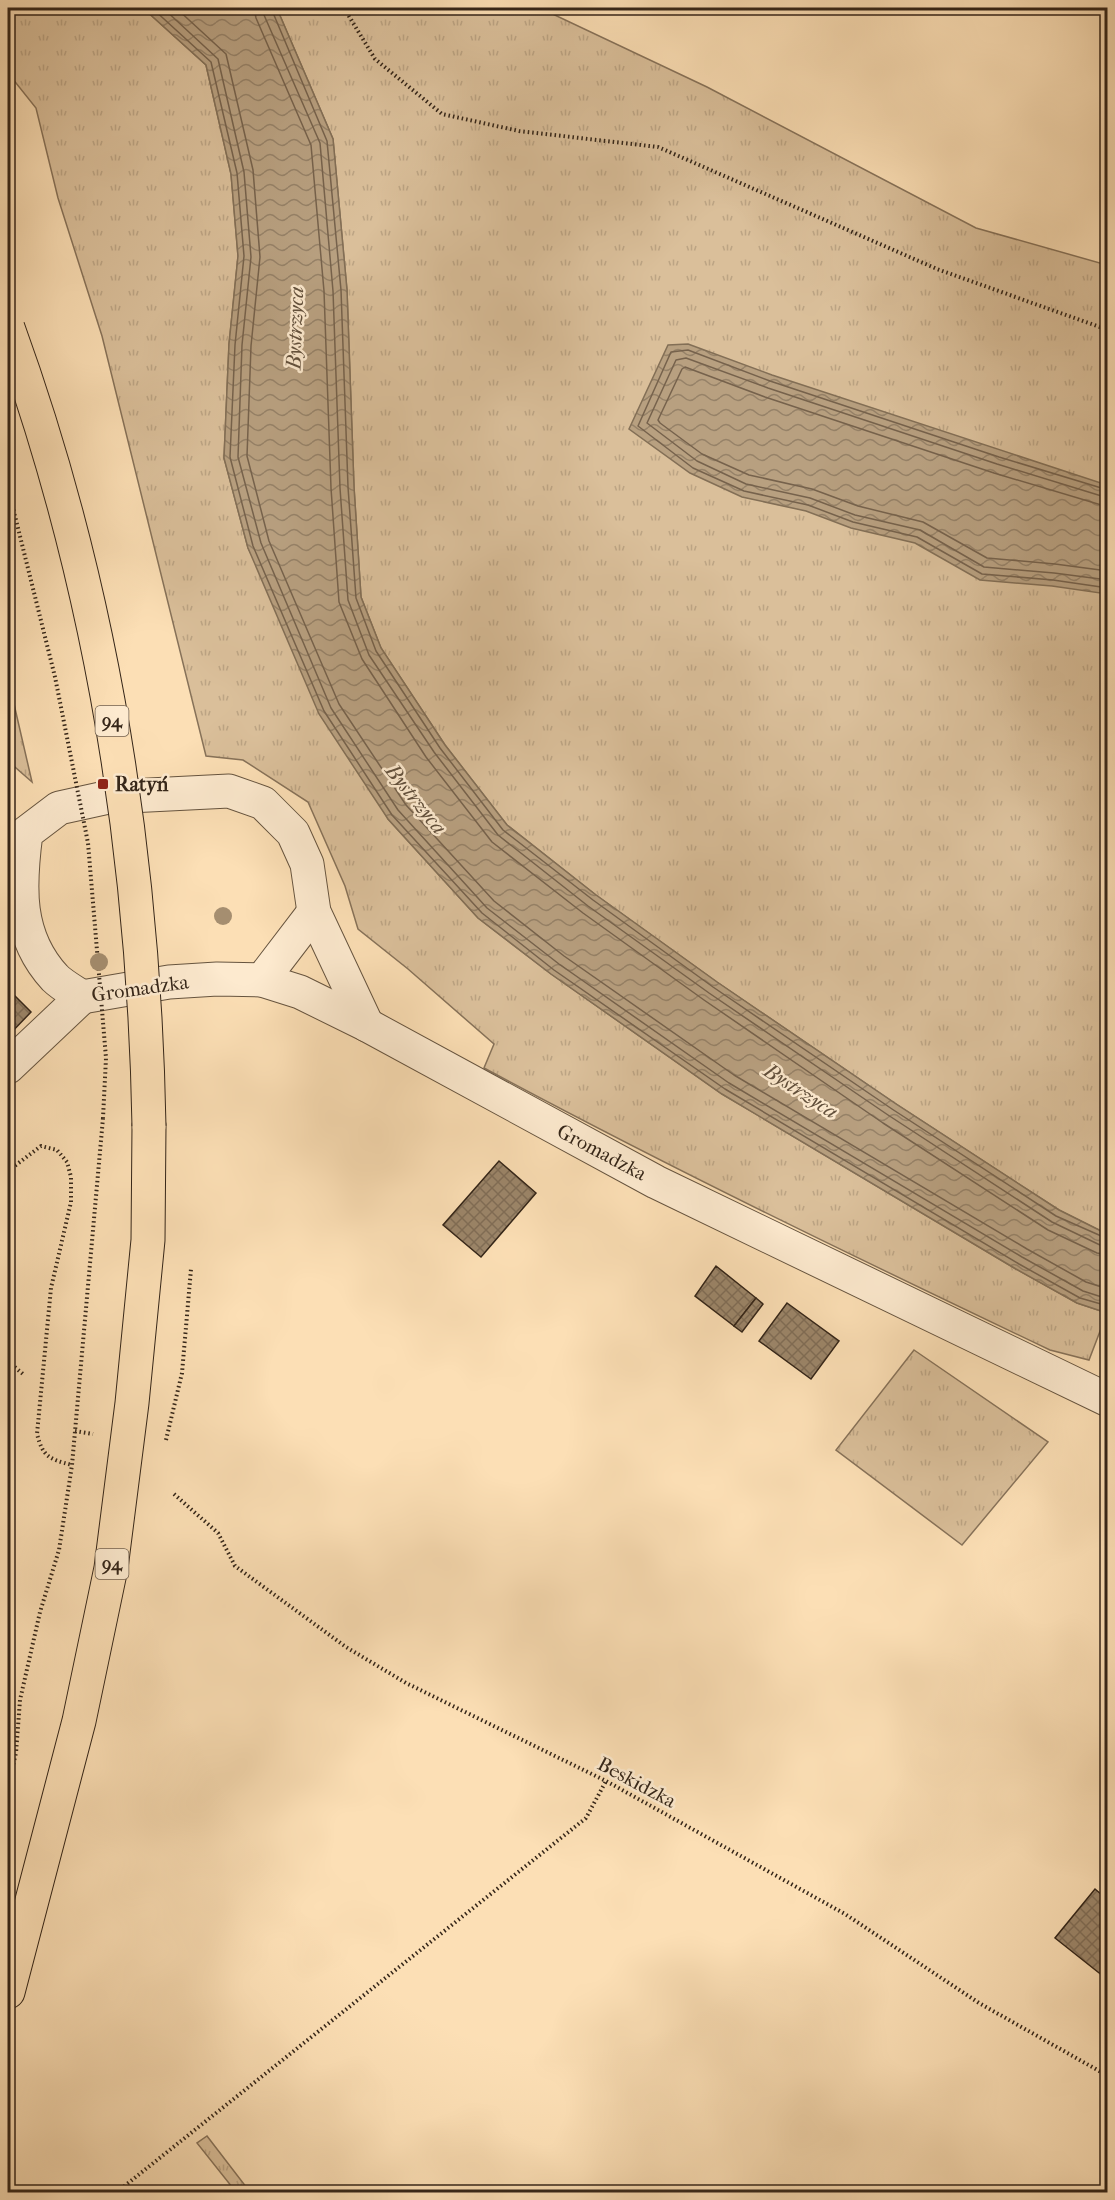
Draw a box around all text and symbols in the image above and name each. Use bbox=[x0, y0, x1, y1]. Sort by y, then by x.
water label: Bystrzyca bbox=[282, 286, 308, 371]
road number: 94 bbox=[96, 706, 128, 736]
water label: Bystrzyca bbox=[380, 758, 452, 839]
place label: Ratyń bbox=[115, 773, 169, 796]
marker: Ratyń bbox=[96, 777, 110, 791]
street label: Gromadzka bbox=[90, 970, 191, 1007]
water label: Bystrzyca bbox=[759, 1058, 842, 1124]
street label: Gromadzka bbox=[553, 1119, 651, 1186]
road number: 94 bbox=[96, 1549, 128, 1579]
street label: Beskidzka bbox=[594, 1752, 681, 1813]

